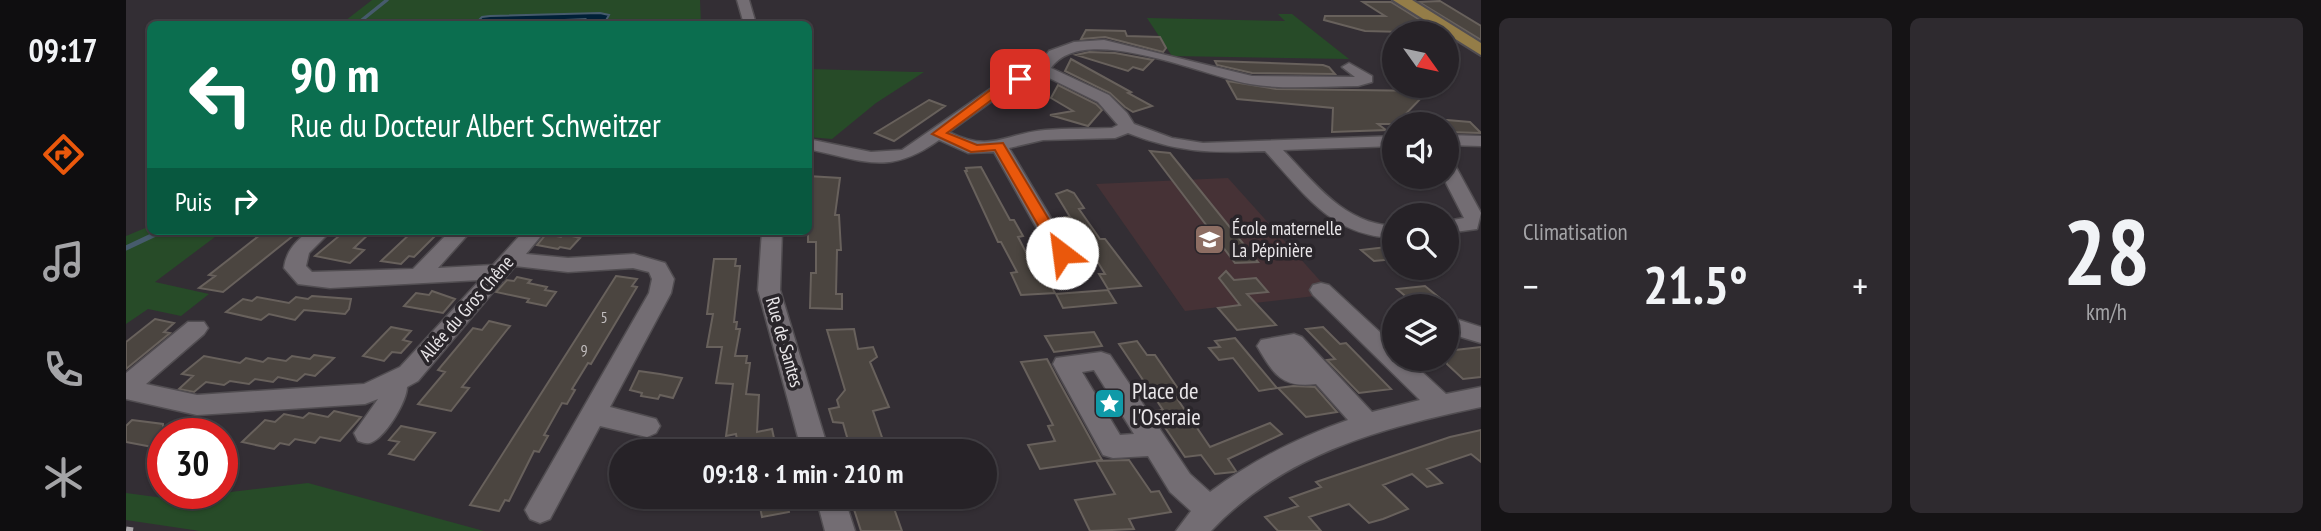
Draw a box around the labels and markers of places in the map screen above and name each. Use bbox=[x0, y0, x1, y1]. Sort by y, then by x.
pin bbox=[990, 49, 1050, 109]
place label: École maternelle La Pépinière bbox=[1232, 216, 1342, 262]
school or university icon: École maternelle La Pépinière bbox=[1192, 222, 1226, 256]
place label: Place de l'Oseraie bbox=[1132, 376, 1201, 431]
place icon: Place de l'Oseraie bbox=[1092, 387, 1126, 421]

